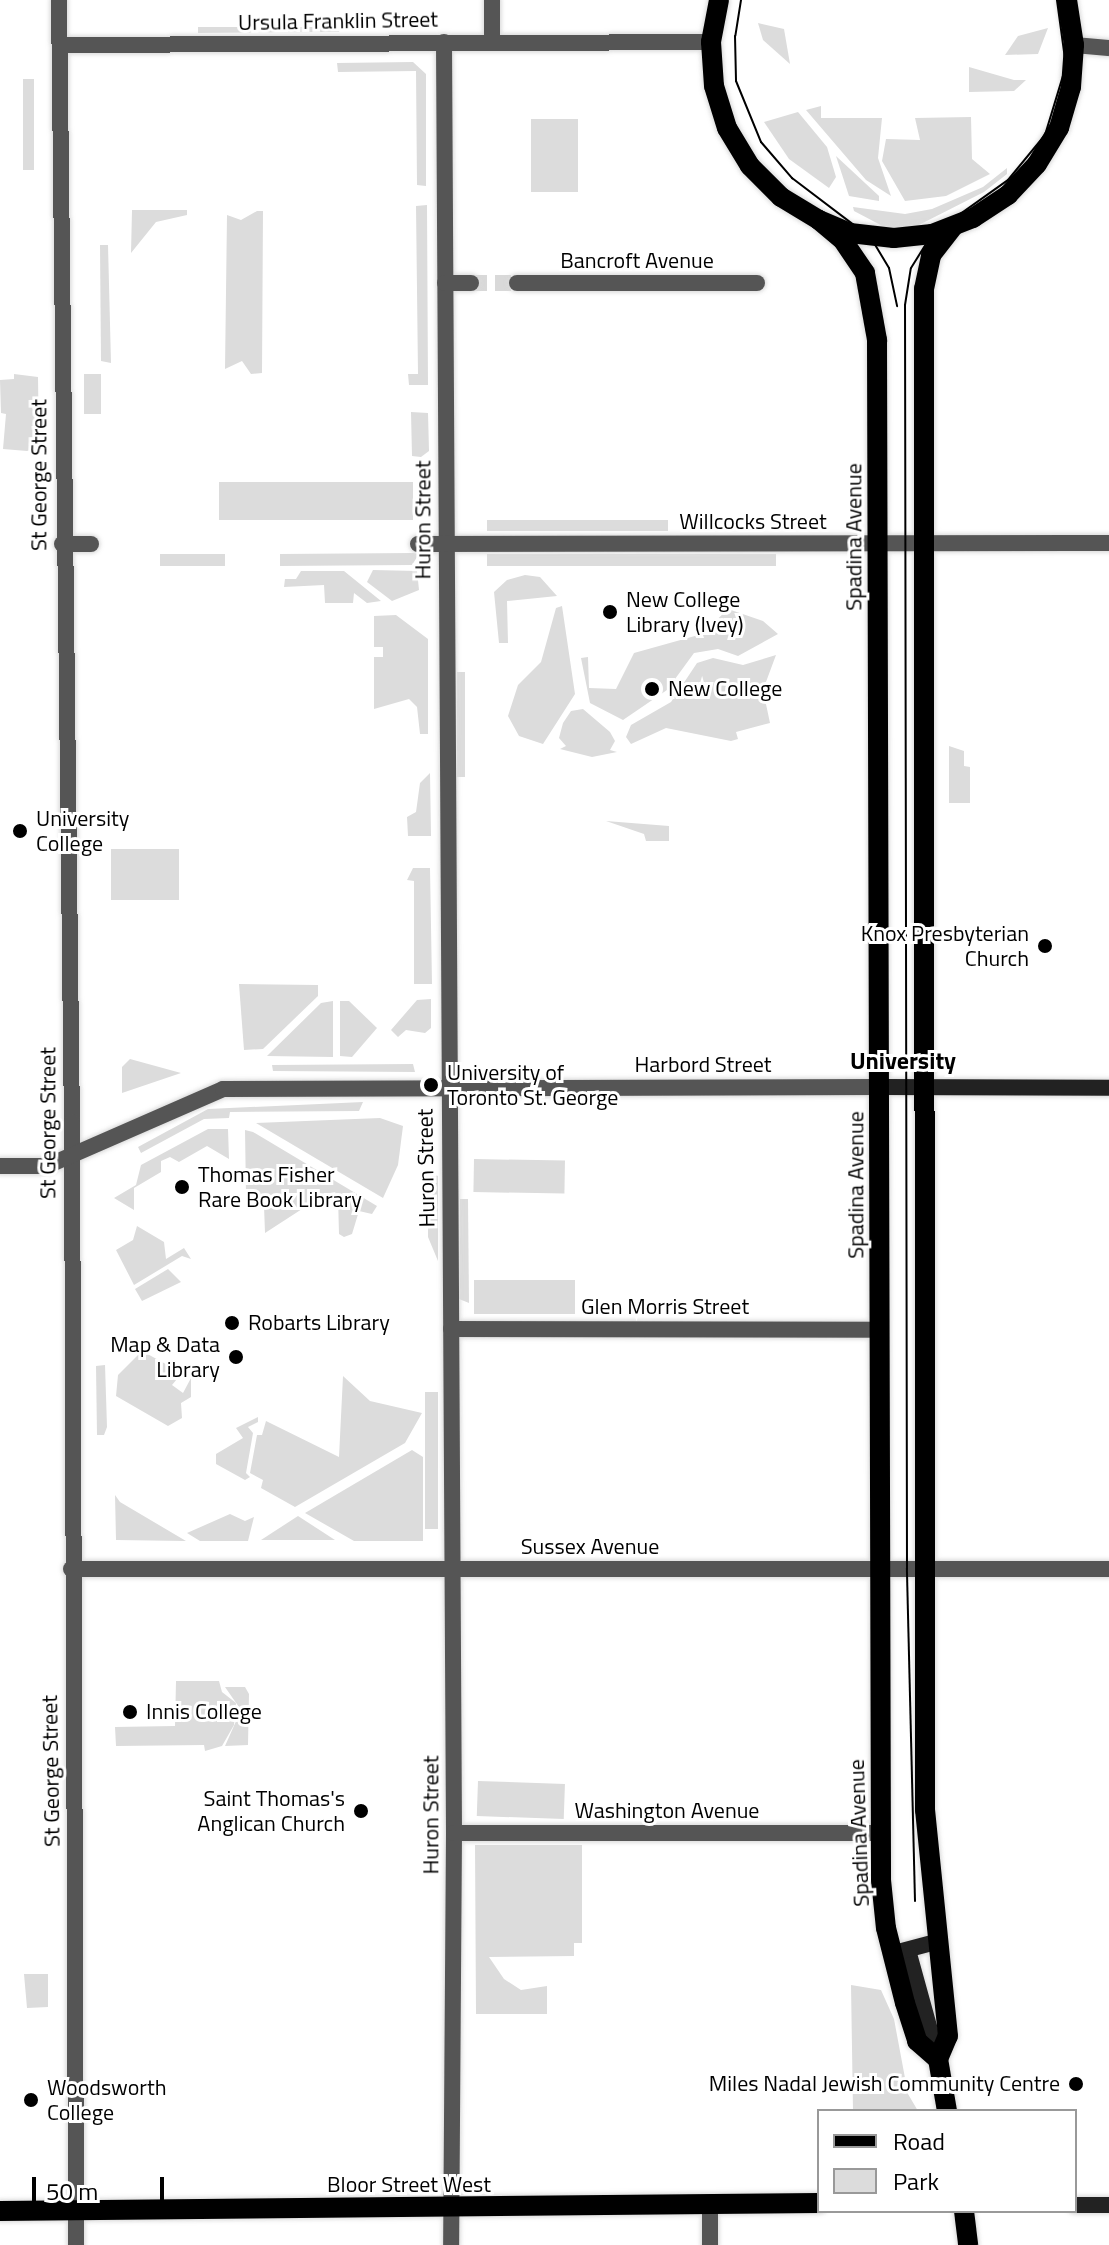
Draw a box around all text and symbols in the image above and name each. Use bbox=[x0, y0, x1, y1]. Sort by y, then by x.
street label: Ursula Franklin Street bbox=[238, 6, 438, 36]
street label: Bancroft Avenue bbox=[560, 248, 714, 274]
street label: St George Street bbox=[26, 399, 52, 551]
street label: Huron Street bbox=[410, 461, 436, 579]
street label: Spadina Avenue bbox=[841, 463, 867, 611]
street label: Willcocks Street bbox=[679, 509, 827, 535]
place label: New College Library (Ivey) bbox=[626, 586, 744, 638]
marker: New College Library (Ivey) bbox=[601, 603, 619, 621]
place label: New College bbox=[668, 676, 782, 702]
marker: New College bbox=[643, 680, 661, 698]
place label: University College bbox=[36, 805, 129, 856]
marker: University College bbox=[11, 822, 29, 840]
place label: Knox Presbyterian Church bbox=[861, 920, 1029, 972]
marker: Knox Presbyterian Church bbox=[1036, 937, 1054, 955]
street label: St George Street bbox=[35, 1047, 61, 1199]
district label: University bbox=[850, 1047, 956, 1075]
street label: Harbord Street bbox=[634, 1052, 772, 1078]
place label: University of Toronto St. George bbox=[447, 1059, 618, 1110]
marker: University of Toronto St. George bbox=[422, 1076, 440, 1094]
street label: Huron Street bbox=[412, 1108, 440, 1228]
street label: Spadina Avenue bbox=[843, 1111, 869, 1259]
place label: Thomas Fisher Rare Book Library bbox=[198, 1161, 362, 1212]
marker: Thomas Fisher Rare Book Library bbox=[173, 1178, 191, 1196]
street label: Glen Morris Street bbox=[581, 1294, 749, 1320]
place label: Robarts Library bbox=[248, 1310, 390, 1336]
marker: Robarts Library bbox=[223, 1314, 241, 1332]
place label: Map & Data Library bbox=[110, 1331, 220, 1382]
marker: Map & Data Library bbox=[227, 1348, 245, 1366]
street label: Sussex Avenue bbox=[521, 1534, 659, 1560]
street label: St George Street bbox=[36, 1695, 66, 1847]
place label: Innis College bbox=[146, 1699, 262, 1725]
marker: Innis College bbox=[121, 1703, 139, 1721]
street label: Huron Street bbox=[418, 1756, 444, 1874]
street label: Spadina Avenue bbox=[843, 1759, 875, 1907]
place label: Saint Thomas's Anglican Church bbox=[197, 1785, 345, 1836]
street label: Washington Avenue bbox=[575, 1798, 759, 1824]
marker: Saint Thomas's Anglican Church bbox=[352, 1802, 370, 1820]
place label: Miles Nadal Jewish Community Centre bbox=[709, 2071, 1060, 2097]
place label: Woodsworth College bbox=[47, 2074, 166, 2126]
marker: Miles Nadal Jewish Community Centre bbox=[1067, 2075, 1085, 2093]
marker: Woodsworth College bbox=[22, 2091, 40, 2109]
legend bbox=[817, 2109, 1077, 2213]
text: Road bbox=[893, 2123, 945, 2159]
scale bar bbox=[36, 2161, 168, 2211]
text: Park bbox=[893, 2163, 939, 2199]
street label: Bloor Street West bbox=[327, 2172, 491, 2198]
text: 50 m bbox=[46, 2173, 98, 2209]

